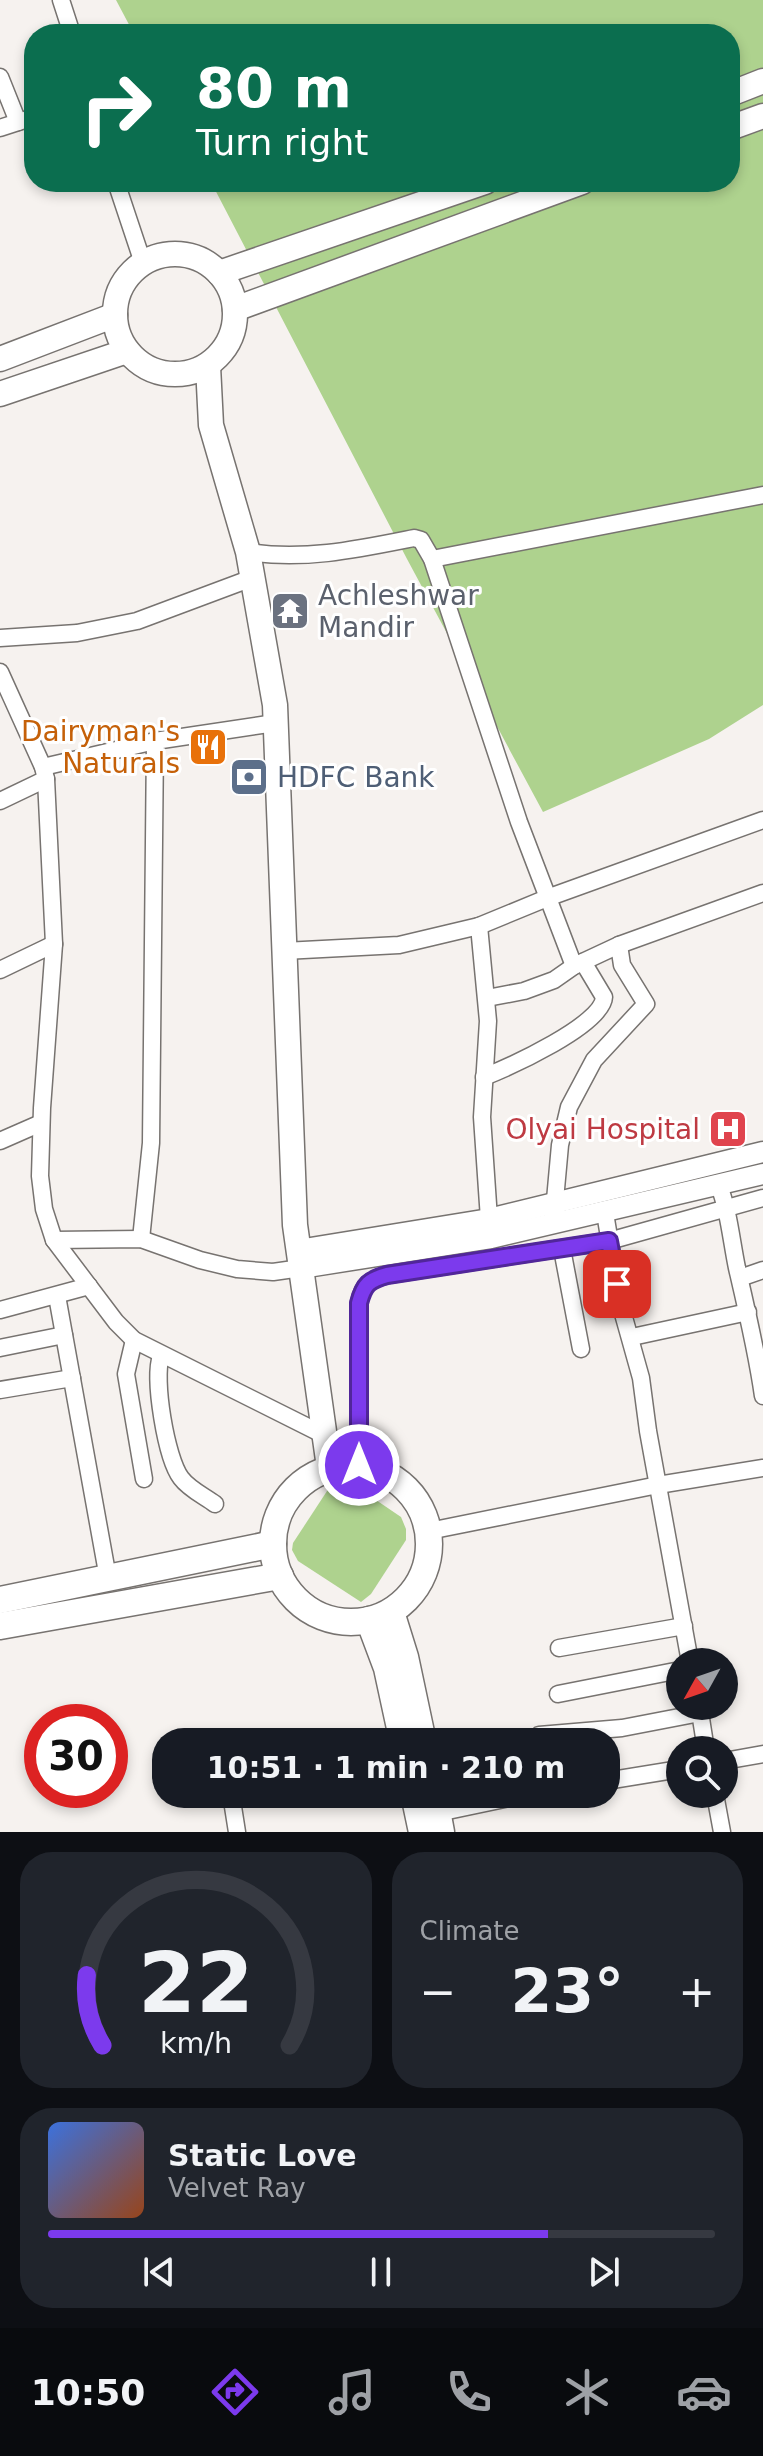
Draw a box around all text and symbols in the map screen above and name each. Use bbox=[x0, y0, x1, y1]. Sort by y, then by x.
text: 80 m bbox=[196, 55, 352, 120]
icon: right bbox=[64, 56, 168, 160]
text: Turn right bbox=[196, 122, 368, 163]
place label: Achleshwar Mandir bbox=[318, 579, 479, 644]
temple icon: Achleshwar Mandir bbox=[269, 590, 311, 632]
place label: Dairyman's Naturals bbox=[21, 715, 180, 780]
restaurant icon: Dairyman's Naturals bbox=[187, 726, 229, 768]
bank icon: HDFC Bank bbox=[228, 756, 270, 798]
place label: HDFC Bank bbox=[277, 761, 435, 794]
hospital icon: Olyai Hospital bbox=[707, 1108, 749, 1150]
place label: Olyai Hospital bbox=[506, 1113, 700, 1146]
pin bbox=[583, 1250, 651, 1318]
icon: arrive bbox=[595, 1262, 639, 1306]
position arrow bbox=[317, 1423, 401, 1507]
north arrow bbox=[666, 1648, 738, 1720]
map controls bbox=[666, 1648, 738, 1808]
speed limit sign: 30 bbox=[24, 1704, 128, 1808]
button: search bbox=[666, 1736, 738, 1808]
text: 10:51 · 1 min · 210 m bbox=[207, 1750, 565, 1785]
text: Climate bbox=[420, 1916, 520, 1946]
text: 22 bbox=[138, 1935, 254, 2032]
text: 23° bbox=[511, 1956, 624, 2026]
text: − bbox=[420, 1966, 456, 2017]
text: + bbox=[678, 1966, 715, 2017]
text: km/h bbox=[160, 2026, 232, 2060]
text: Static Love bbox=[168, 2138, 357, 2173]
text: Velvet Ray bbox=[168, 2173, 306, 2203]
icon: previous bbox=[137, 2250, 181, 2294]
icon: pause bbox=[359, 2250, 403, 2294]
icon: next bbox=[582, 2250, 626, 2294]
icon: directions bbox=[207, 2364, 263, 2420]
icon: music bbox=[324, 2364, 380, 2420]
icon: phone bbox=[441, 2364, 497, 2420]
icon: climate bbox=[559, 2364, 615, 2420]
icon: car bbox=[676, 2364, 732, 2420]
text: 10:50 bbox=[31, 2372, 145, 2413]

